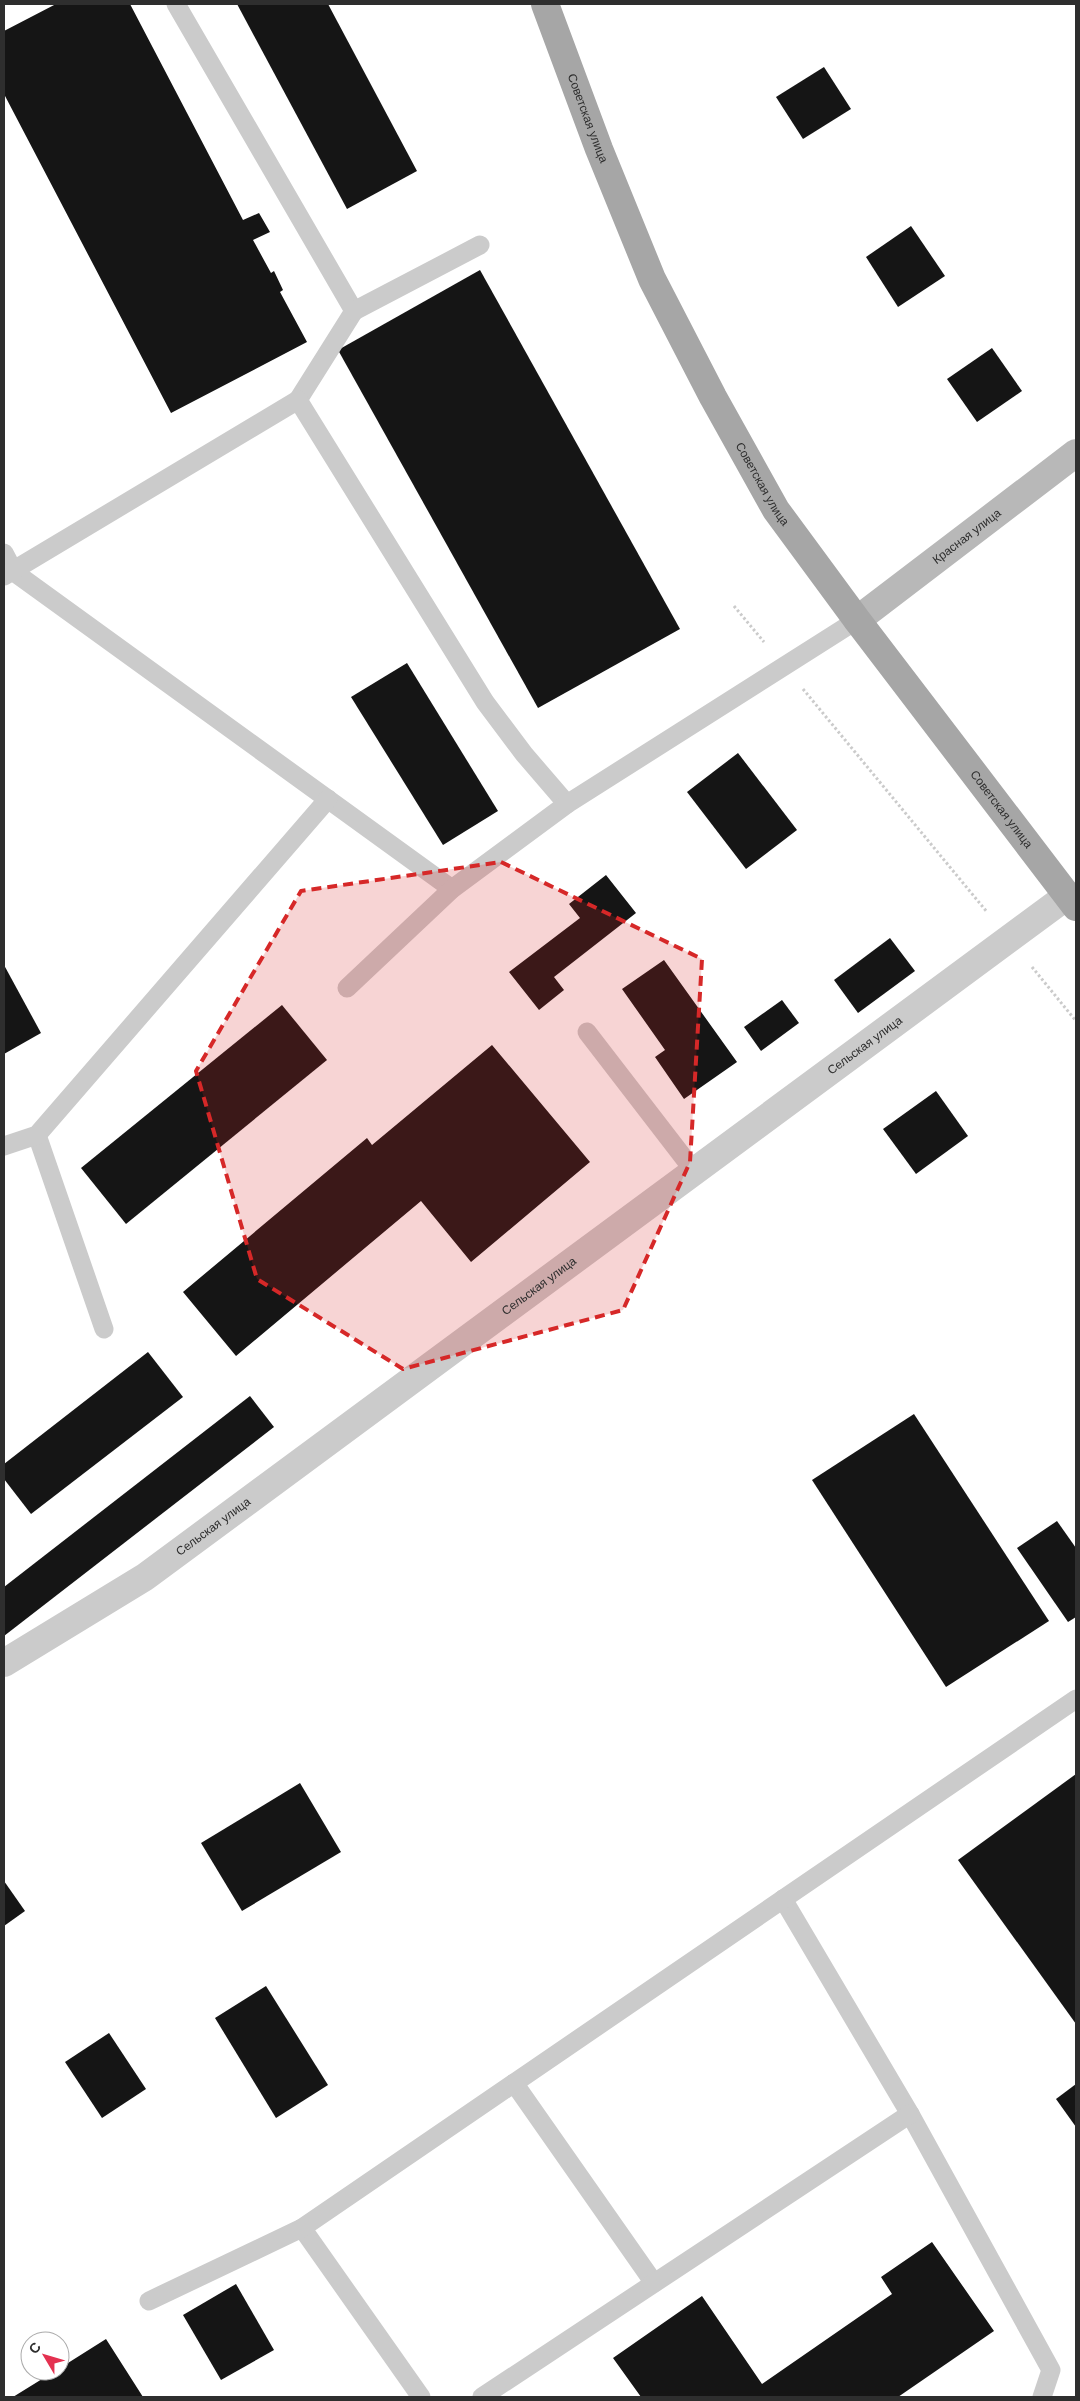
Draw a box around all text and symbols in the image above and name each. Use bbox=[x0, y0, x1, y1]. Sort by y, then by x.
street label: Советская улица bbox=[564, 71, 612, 166]
street label: Советская улица bbox=[732, 439, 793, 529]
street label: Красная улица bbox=[929, 505, 1005, 568]
street label: Советская улица bbox=[966, 767, 1037, 852]
street label: Сельская улица bbox=[824, 1012, 906, 1078]
street label: Сельская улица bbox=[498, 1253, 580, 1319]
street label: Сельская улица bbox=[173, 1493, 254, 1560]
north arrow bbox=[20, 2331, 70, 2381]
text: С bbox=[25, 2338, 45, 2358]

